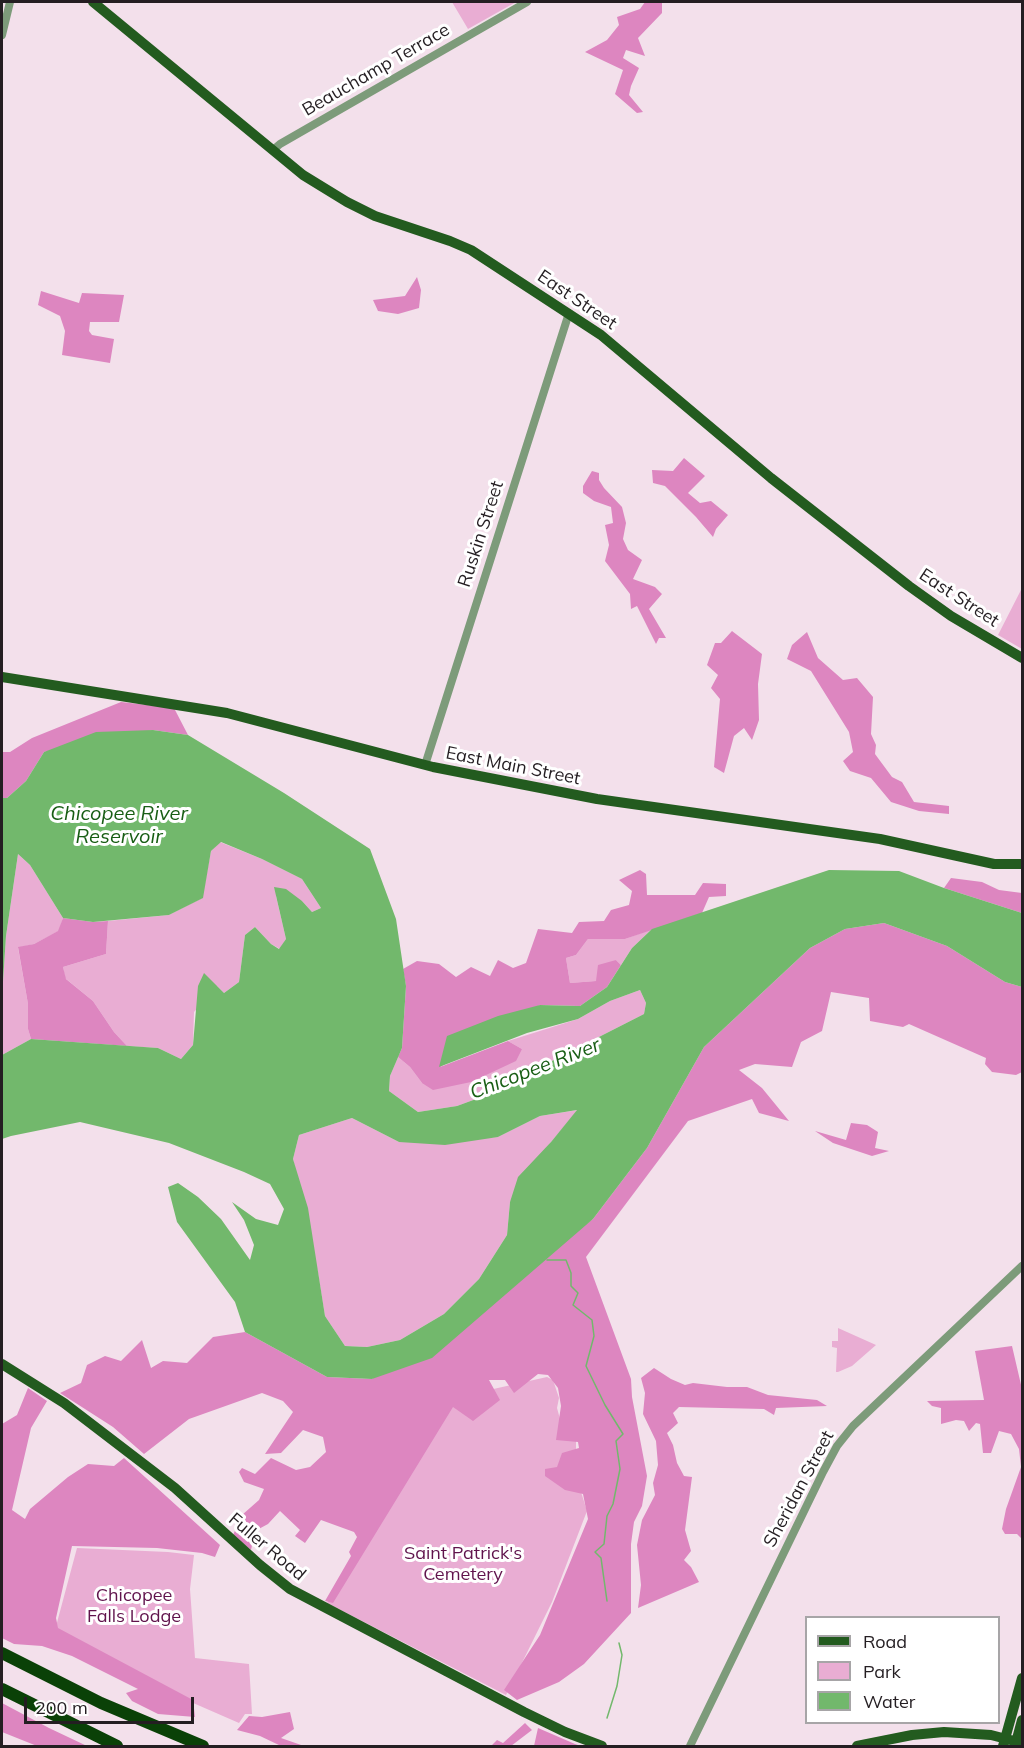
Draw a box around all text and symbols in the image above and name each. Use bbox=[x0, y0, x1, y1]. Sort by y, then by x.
street label: Beauchamp Terrace bbox=[299, 19, 453, 121]
street label: East Street bbox=[533, 266, 621, 334]
street label: Ruskin Street bbox=[454, 478, 508, 590]
street label: East Street bbox=[915, 564, 1003, 632]
street label: East Main Street bbox=[444, 742, 582, 790]
water label: Chicopee River Reservoir bbox=[50, 802, 188, 849]
water label: Chicopee River bbox=[467, 1033, 603, 1105]
street label: Sheridan Street bbox=[759, 1427, 839, 1551]
street label: Fuller Road bbox=[224, 1509, 310, 1585]
park label: Saint Patrick's Cemetery bbox=[404, 1543, 522, 1586]
park label: Chicopee Falls Lodge bbox=[87, 1585, 181, 1628]
legend bbox=[805, 1616, 1000, 1724]
text: Road bbox=[863, 1630, 907, 1653]
text: Park bbox=[863, 1660, 901, 1683]
scale bar bbox=[27, 1685, 196, 1723]
text: Water bbox=[863, 1690, 915, 1713]
text: 200 m bbox=[35, 1696, 88, 1719]

